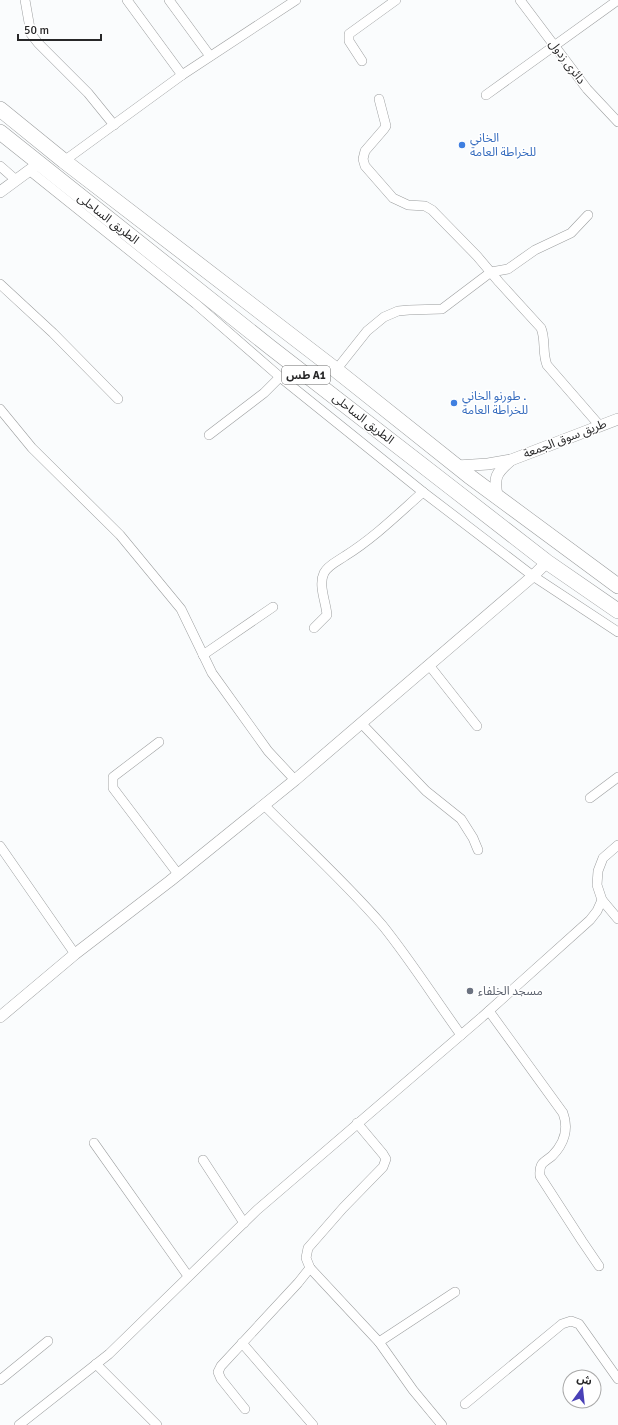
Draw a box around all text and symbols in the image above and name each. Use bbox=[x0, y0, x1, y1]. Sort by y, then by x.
scale bar bbox=[18, 16, 101, 42]
text: 50 m bbox=[24, 23, 49, 38]
street label: دائرى زدول bbox=[545, 37, 589, 87]
place label: الخاني للخراطة العامة bbox=[470, 131, 536, 160]
marker: الخاني للخراطة العامة bbox=[457, 140, 467, 150]
street label: الطريق الساحلى bbox=[74, 190, 142, 248]
road number: طس A1 bbox=[282, 366, 330, 384]
place label: طورنو الخاني . للخراطة العامة bbox=[462, 389, 528, 418]
street label: الطريق الساحلى bbox=[329, 390, 397, 448]
marker: طورنو الخاني . للخراطة العامة bbox=[449, 398, 459, 408]
street label: طريق سوق الجمعة bbox=[521, 416, 609, 462]
place label: مسجد الخلفاء bbox=[478, 984, 543, 999]
marker: مسجد الخلفاء bbox=[465, 986, 475, 996]
north arrow bbox=[562, 1369, 602, 1409]
text: ش bbox=[575, 1372, 593, 1388]

